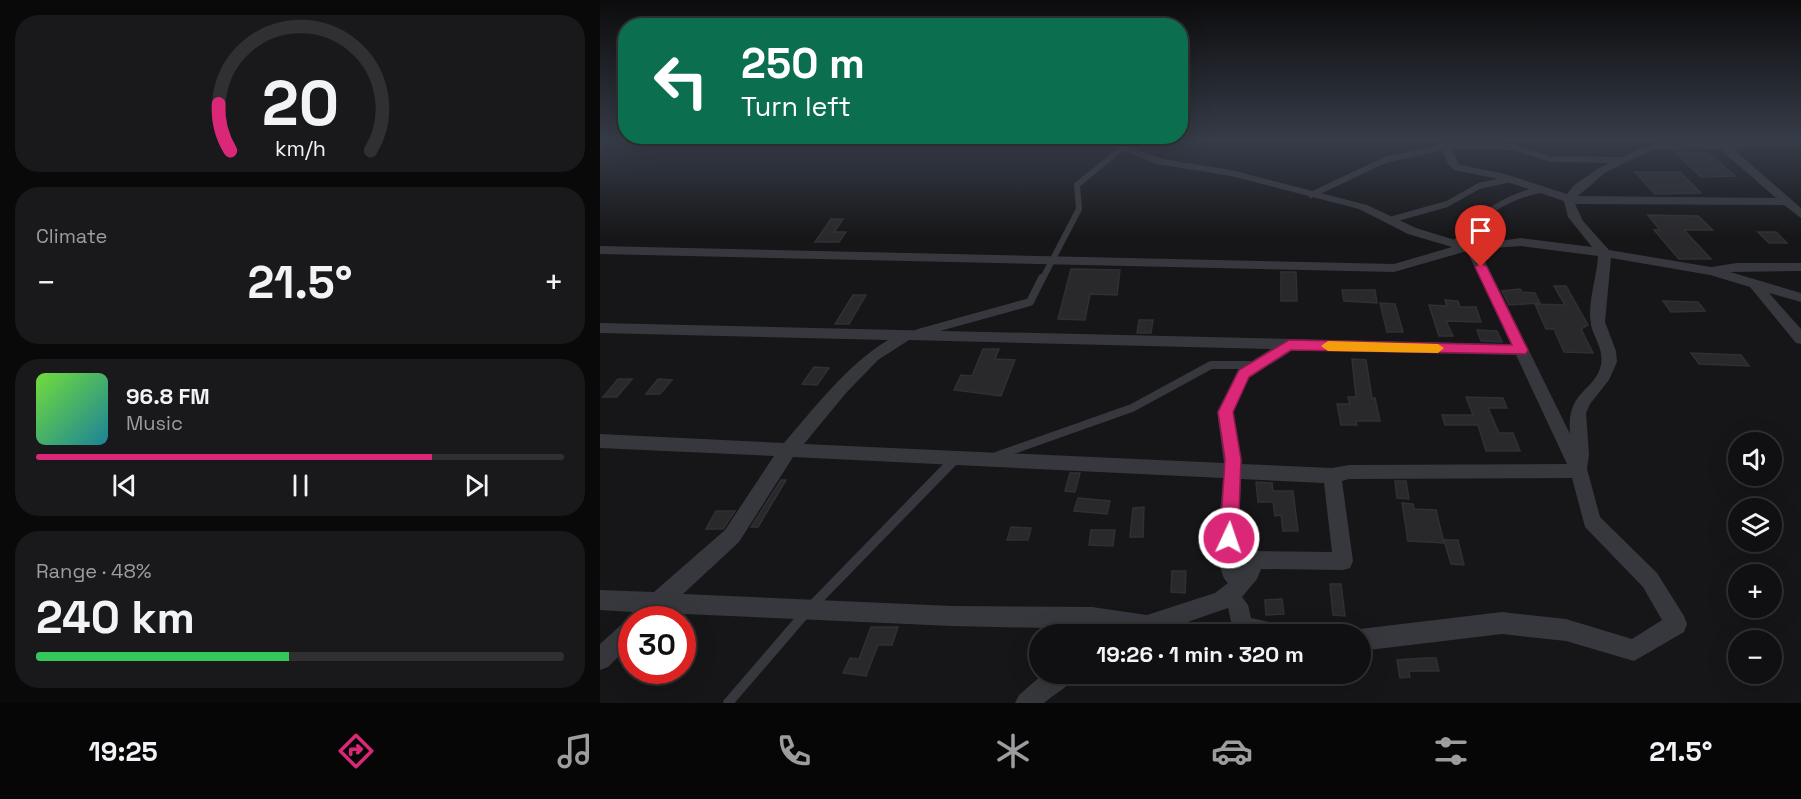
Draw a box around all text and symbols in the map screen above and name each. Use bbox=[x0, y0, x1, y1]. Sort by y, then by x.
text: 250 m bbox=[741, 37, 865, 90]
icon: left bbox=[642, 42, 720, 120]
text: 20 bbox=[261, 64, 339, 143]
text: Turn left bbox=[741, 89, 851, 124]
text: km/h bbox=[274, 135, 326, 162]
pin bbox=[1455, 205, 1506, 267]
icon: arrive bbox=[1464, 214, 1497, 247]
text: Climate bbox=[36, 223, 107, 249]
text: 21.5° bbox=[247, 254, 353, 311]
text: − bbox=[36, 262, 56, 304]
text: + bbox=[544, 262, 564, 304]
text: 96.8 FM bbox=[126, 382, 210, 410]
text: Music bbox=[126, 410, 183, 436]
map controls bbox=[1728, 432, 1782, 684]
button: sound bbox=[1728, 432, 1782, 486]
icon: previous bbox=[108, 469, 141, 502]
icon: pause bbox=[284, 469, 317, 502]
icon: next bbox=[460, 469, 493, 502]
button: layers bbox=[1728, 498, 1782, 552]
position arrow bbox=[1197, 506, 1261, 570]
text: Range · 48% bbox=[36, 558, 151, 584]
button: + bbox=[1728, 564, 1782, 618]
text: 240 km bbox=[36, 589, 195, 646]
speed limit sign: 30 bbox=[618, 606, 696, 684]
button: − bbox=[1728, 630, 1782, 684]
text: 19:26 · 1 min · 320 m bbox=[1096, 640, 1304, 668]
icon: directions bbox=[335, 730, 377, 772]
icon: music bbox=[554, 730, 596, 772]
icon: phone bbox=[773, 730, 815, 772]
icon: climate bbox=[992, 730, 1034, 772]
icon: car bbox=[1211, 730, 1253, 772]
icon: filters bbox=[1430, 730, 1472, 772]
text: 19:25 bbox=[89, 734, 158, 769]
text: 21.5° bbox=[1649, 734, 1712, 769]

